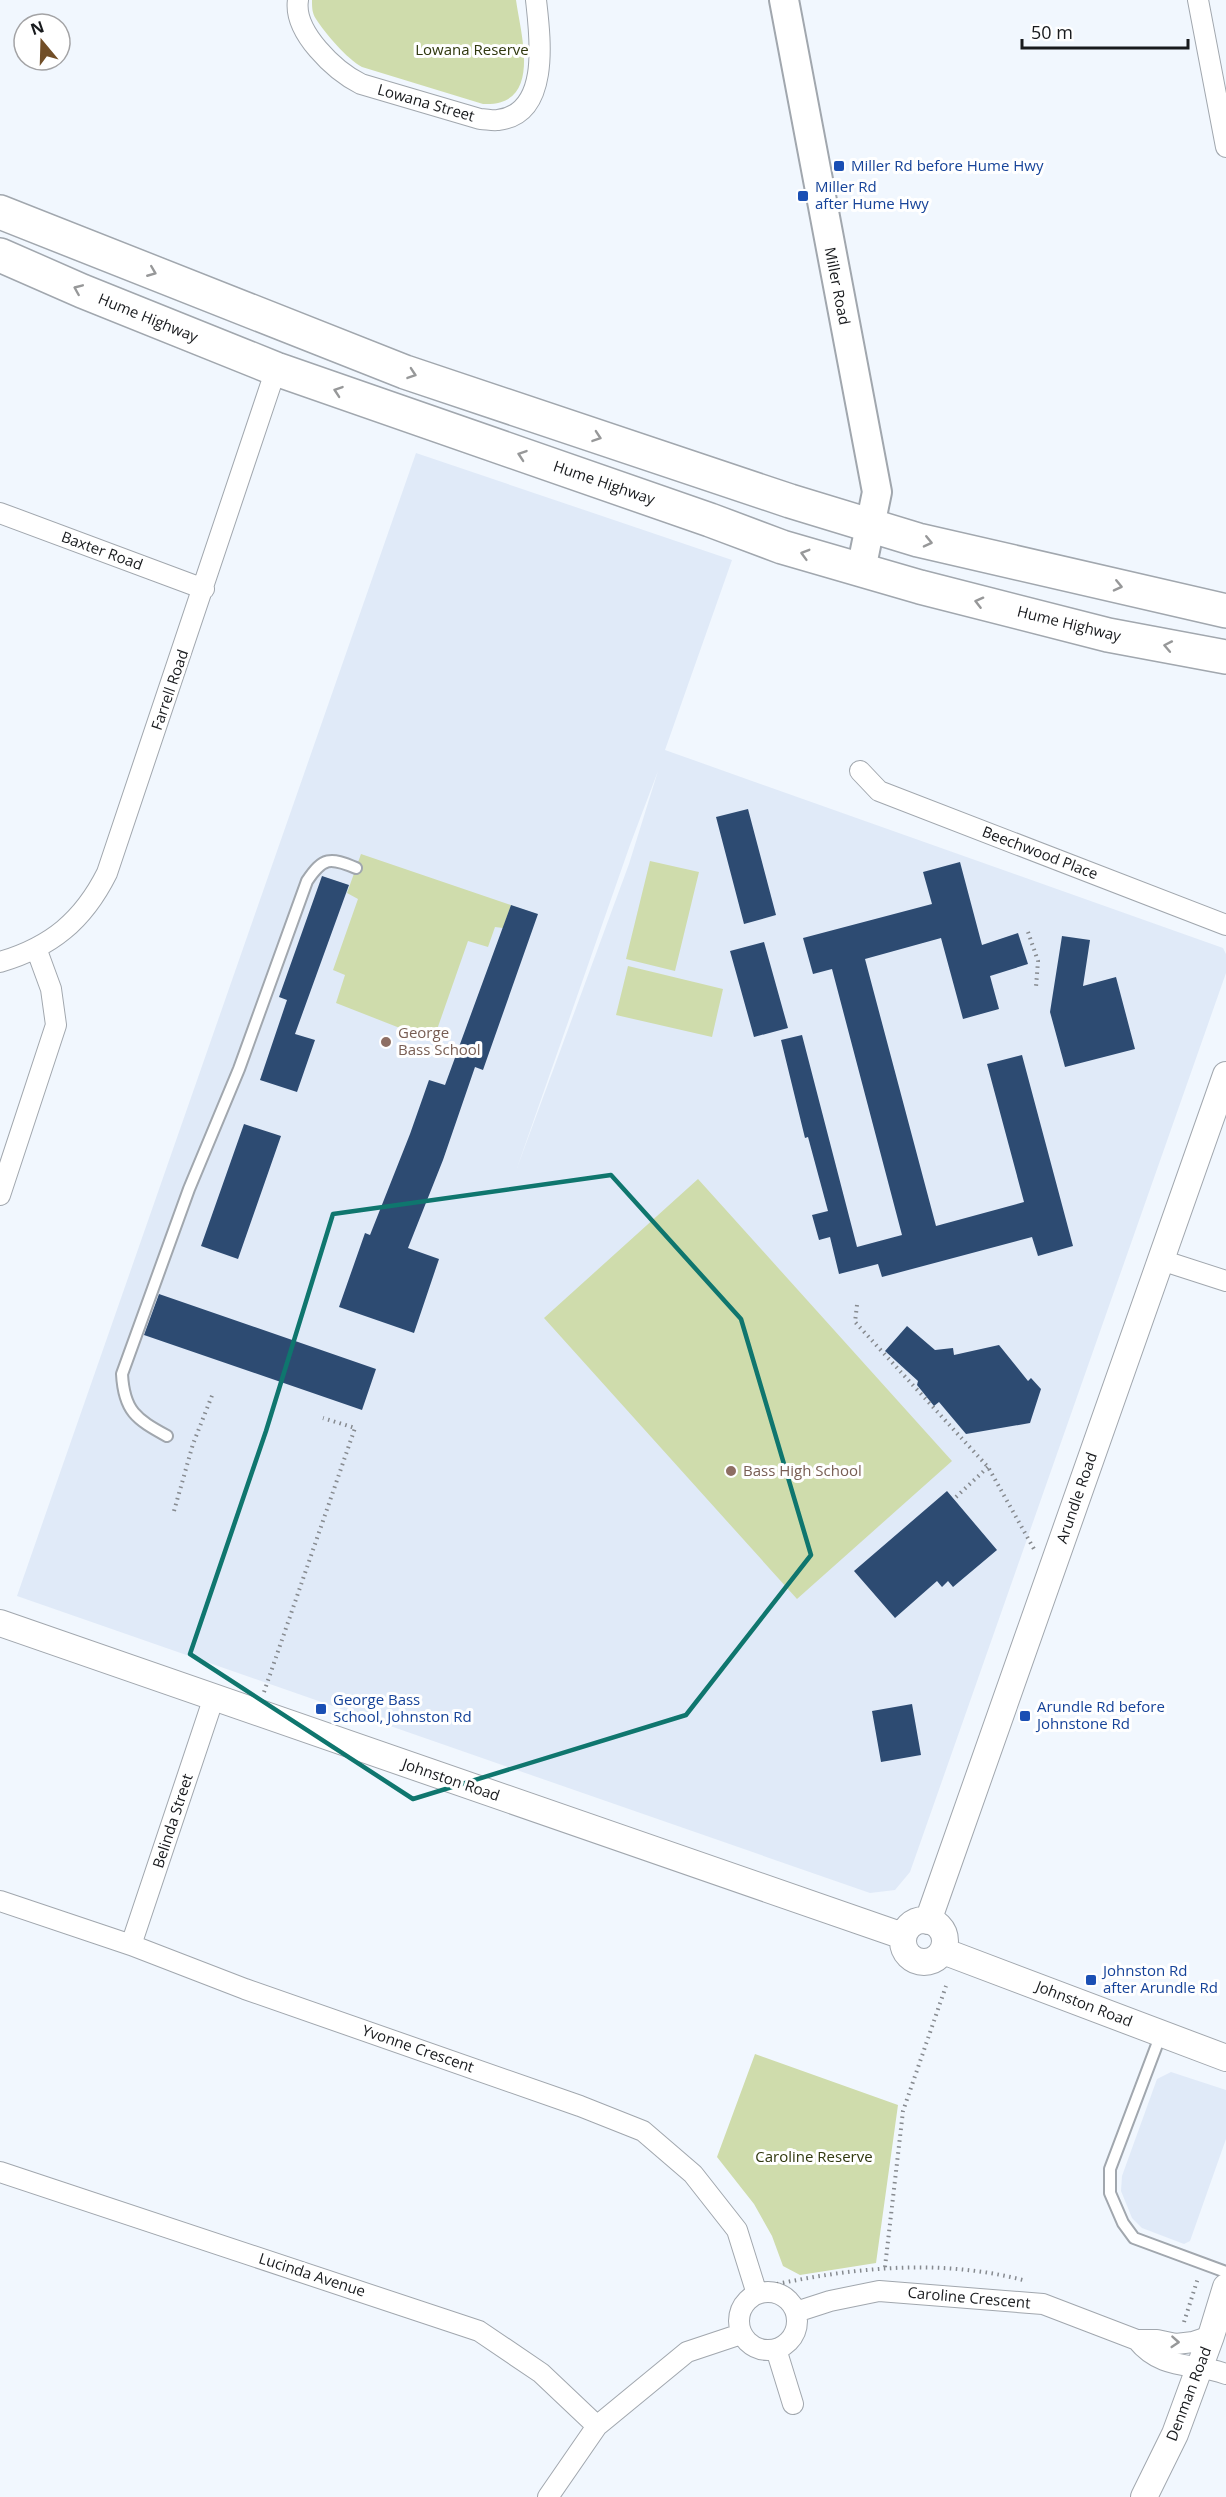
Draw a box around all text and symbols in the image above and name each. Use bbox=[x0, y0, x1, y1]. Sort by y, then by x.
north arrow bbox=[12, 12, 72, 72]
scale bar bbox=[1022, 12, 1188, 50]
text: N bbox=[27, 15, 47, 40]
text: 50 m bbox=[1031, 20, 1073, 44]
park label: Lowana Reserve bbox=[415, 39, 529, 59]
street label: Lowana Street bbox=[375, 79, 477, 125]
place label: Miller Rd before Hume Hwy bbox=[851, 155, 1044, 175]
marker: Miller Rd before Hume Hwy bbox=[832, 159, 846, 173]
place label: Miller Rd after Hume Hwy bbox=[815, 176, 929, 213]
marker: Miller Rd after Hume Hwy bbox=[796, 189, 810, 203]
street label: Miller Road bbox=[821, 245, 855, 327]
one-way arrow bbox=[146, 265, 157, 278]
one-way arrow bbox=[73, 284, 84, 296]
street label: Hume Highway bbox=[95, 288, 202, 346]
one-way arrow bbox=[406, 367, 417, 380]
one-way arrow bbox=[333, 385, 343, 398]
one-way arrow bbox=[591, 429, 602, 442]
one-way arrow bbox=[517, 449, 528, 462]
street label: Hume Highway bbox=[551, 455, 658, 509]
street label: Baxter Road bbox=[59, 526, 146, 574]
one-way arrow bbox=[923, 535, 933, 548]
one-way arrow bbox=[800, 549, 811, 561]
one-way arrow bbox=[1113, 579, 1123, 592]
one-way arrow bbox=[974, 597, 985, 609]
street label: Hume Highway bbox=[1015, 600, 1124, 646]
one-way arrow bbox=[1164, 640, 1174, 653]
street label: Farrell Road bbox=[146, 647, 192, 733]
street label: Beechwood Place bbox=[980, 821, 1101, 883]
place label: George Bass School bbox=[398, 1022, 481, 1059]
marker: George Bass School bbox=[379, 1035, 393, 1049]
street label: Arundle Road bbox=[1051, 1449, 1101, 1546]
place label: Bass High School bbox=[743, 1460, 862, 1480]
marker: Bass High School bbox=[724, 1464, 738, 1478]
place label: George Bass School, Johnston Rd bbox=[333, 1689, 472, 1726]
place label: Arundle Rd before Johnstone Rd bbox=[1035, 1696, 1165, 1733]
marker: George Bass School, Johnston Rd bbox=[314, 1702, 328, 1716]
marker: Arundle Rd before Johnstone Rd bbox=[1018, 1709, 1032, 1723]
street label: Johnston Road bbox=[398, 1752, 503, 1805]
street label: Belinda Street bbox=[147, 1771, 197, 1870]
place label: Johnston Rd after Arundle Rd bbox=[1101, 1960, 1218, 1997]
marker: Johnston Rd after Arundle Rd bbox=[1084, 1973, 1098, 1987]
street label: Johnston Road bbox=[1031, 1975, 1135, 2031]
street label: Yvonne Crescent bbox=[360, 2020, 477, 2077]
park label: Caroline Reserve bbox=[755, 2146, 873, 2166]
street label: Lucinda Avenue bbox=[257, 2247, 368, 2301]
street label: Caroline Crescent bbox=[907, 2282, 1031, 2312]
one-way arrow bbox=[1170, 2336, 1179, 2349]
street label: Denman Road bbox=[1161, 2344, 1215, 2444]

